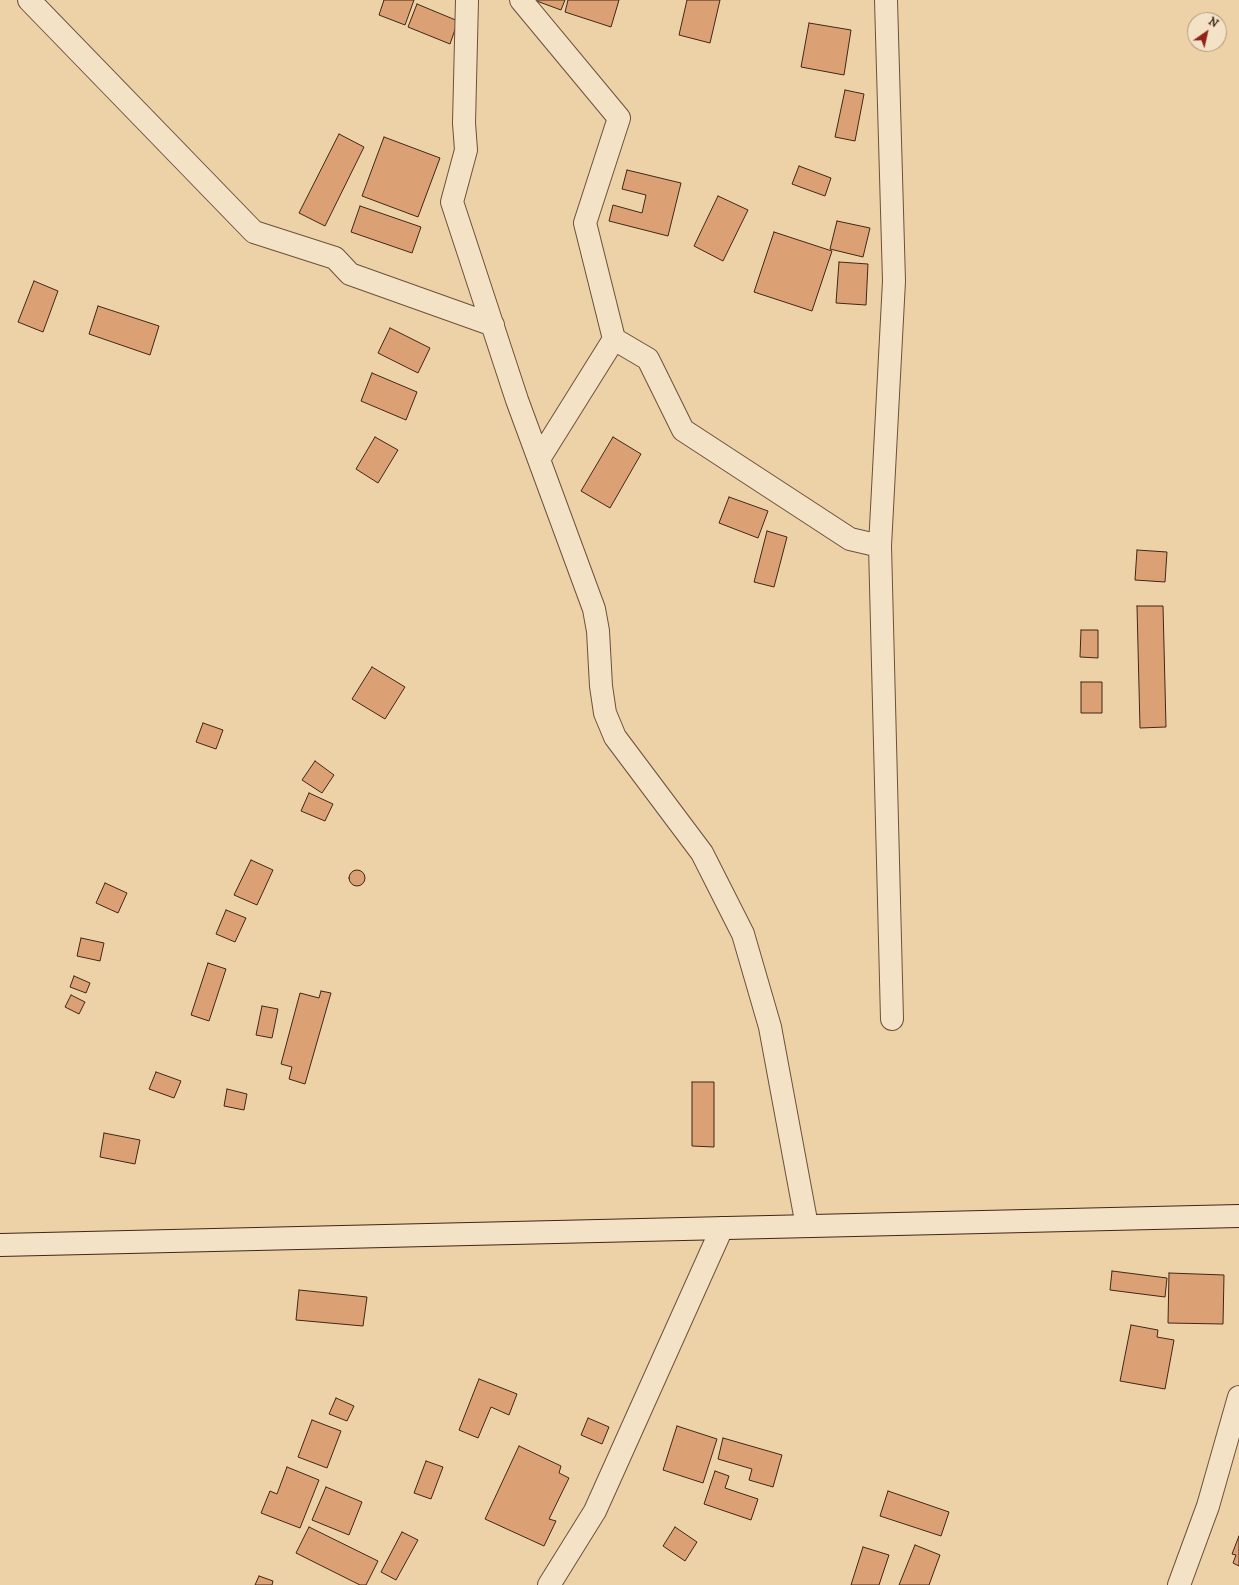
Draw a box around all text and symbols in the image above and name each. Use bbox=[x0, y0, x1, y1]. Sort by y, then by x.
north arrow bbox=[1187, 12, 1227, 52]
text: N bbox=[1205, 15, 1221, 31]

